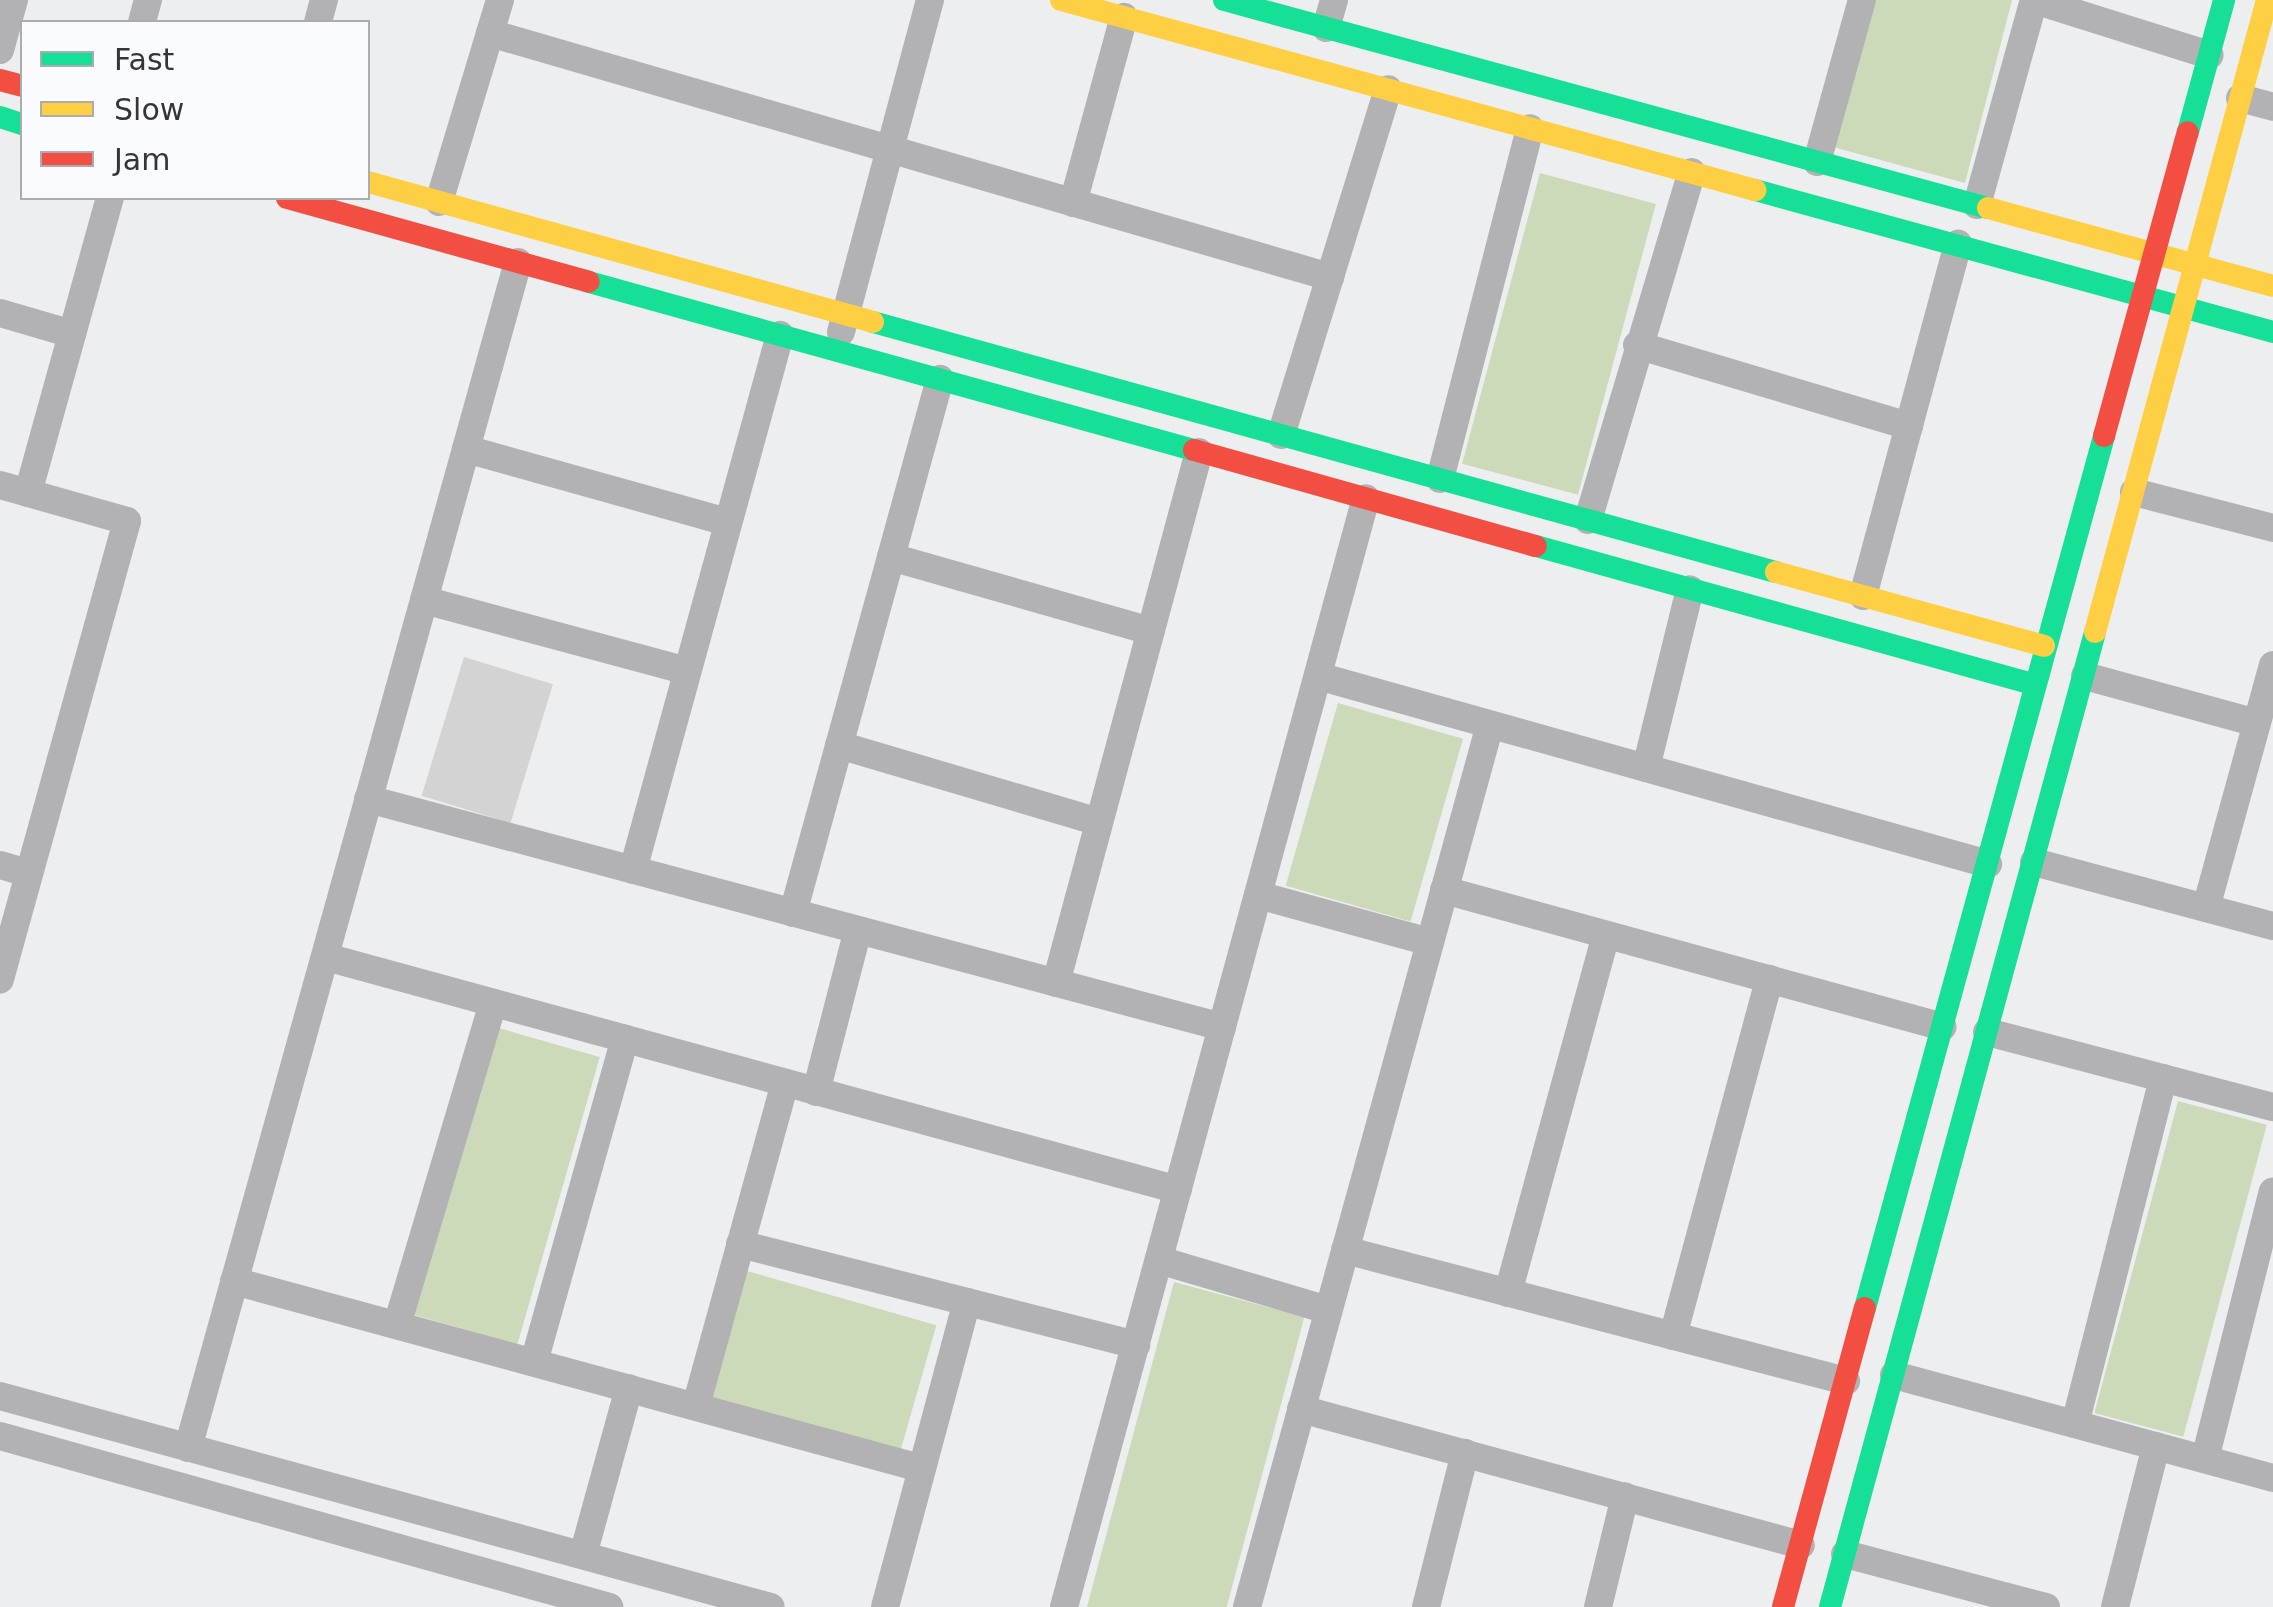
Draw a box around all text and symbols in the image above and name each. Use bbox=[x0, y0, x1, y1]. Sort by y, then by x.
legend bbox=[20, 20, 370, 200]
text: Fast bbox=[114, 42, 174, 77]
text: Slow bbox=[114, 92, 184, 127]
text: Jam bbox=[114, 142, 170, 177]

